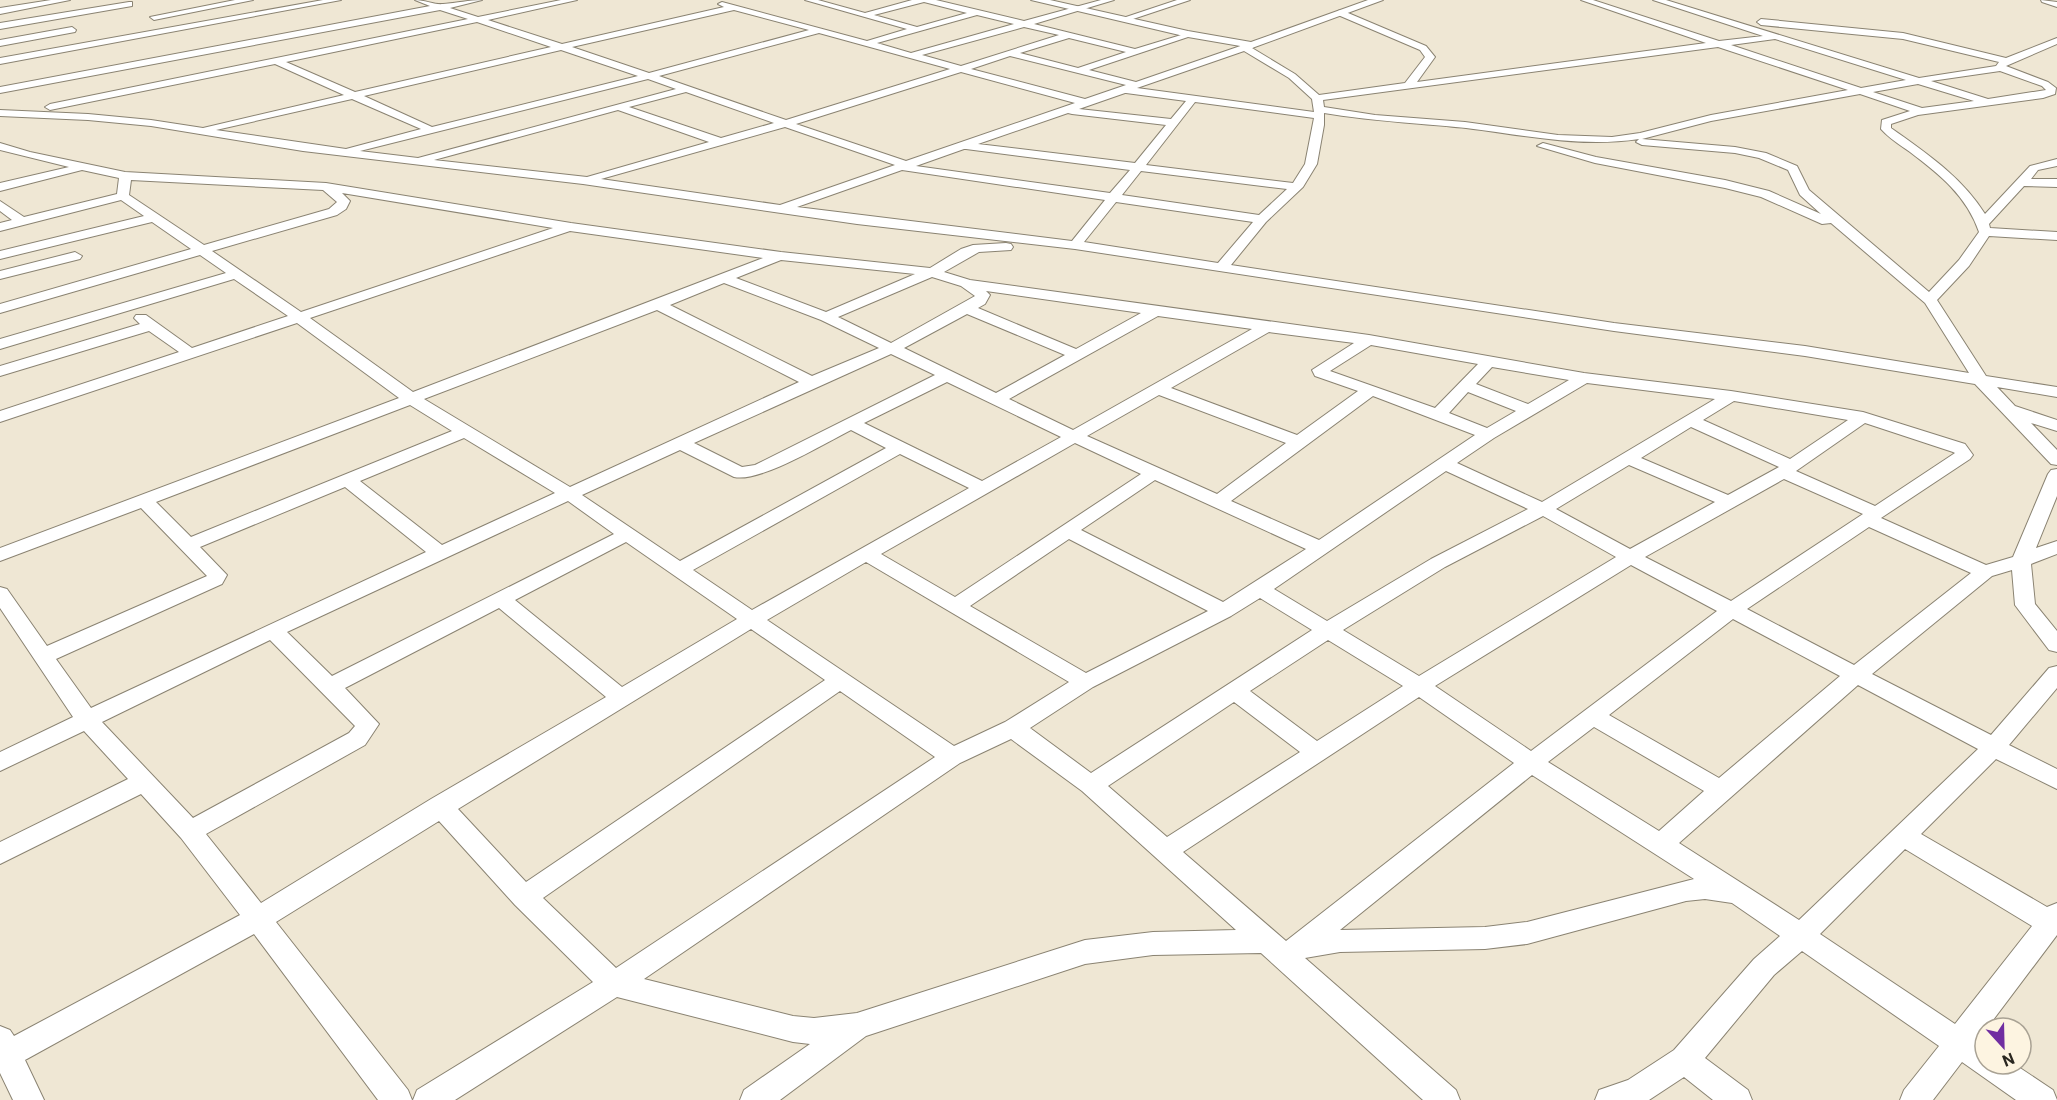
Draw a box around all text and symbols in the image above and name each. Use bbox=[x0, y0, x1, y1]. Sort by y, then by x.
north arrow bbox=[1973, 1016, 2033, 1076]
text: N bbox=[2000, 1049, 2017, 1070]

